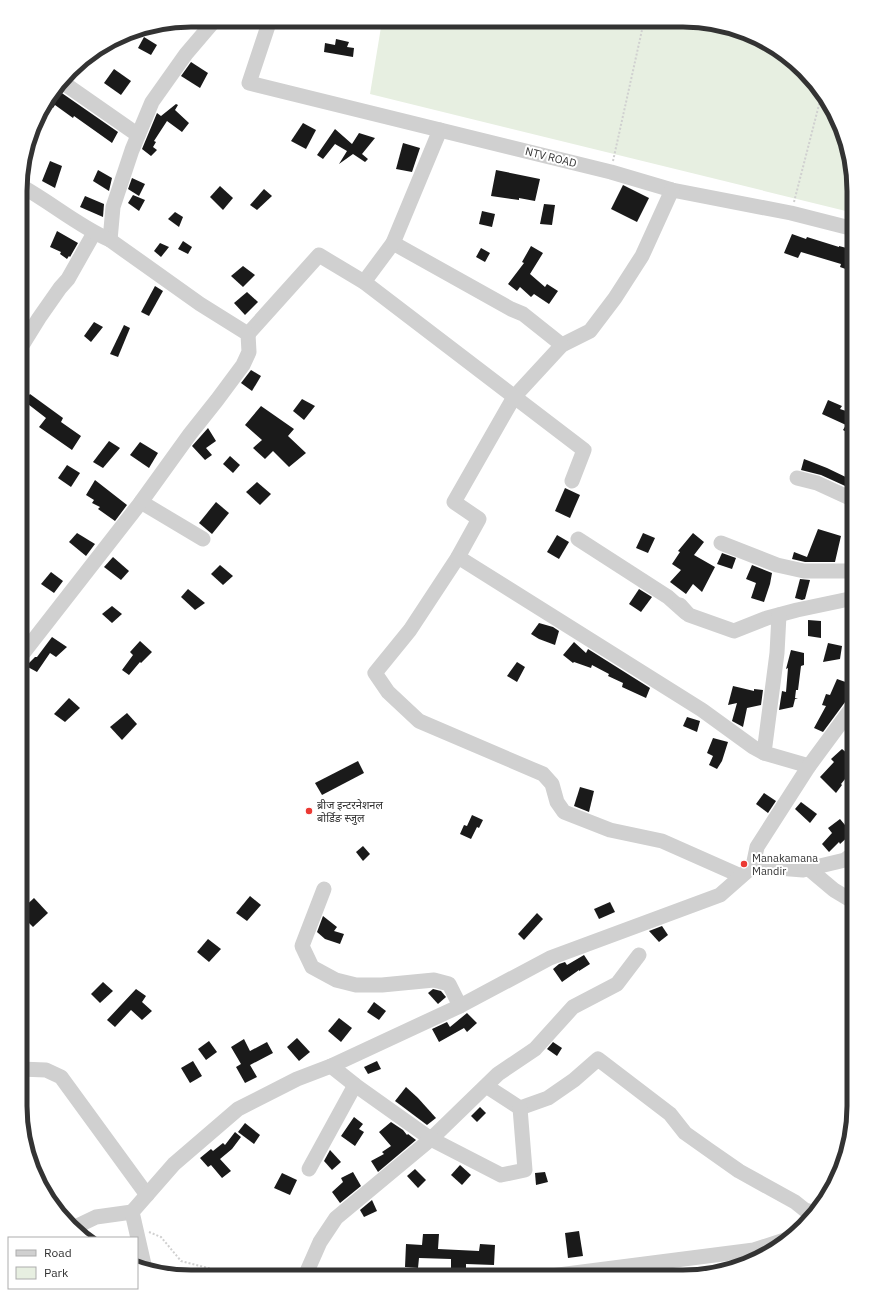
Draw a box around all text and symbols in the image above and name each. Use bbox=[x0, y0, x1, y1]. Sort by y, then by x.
street label: NTV ROAD bbox=[524, 144, 578, 170]
place label: ब्रीज इन्टरनेशनल बोर्डिङ स्जुल bbox=[317, 798, 383, 825]
marker: ब्रीज इन्टरनेशनल बोर्डिङ स्जुल bbox=[304, 806, 314, 816]
place label: Manakamana Mandir bbox=[752, 851, 818, 878]
marker: Manakamana Mandir bbox=[739, 859, 749, 869]
legend bbox=[8, 1237, 138, 1289]
text: Road bbox=[44, 1245, 72, 1260]
text: Park bbox=[44, 1265, 69, 1280]

